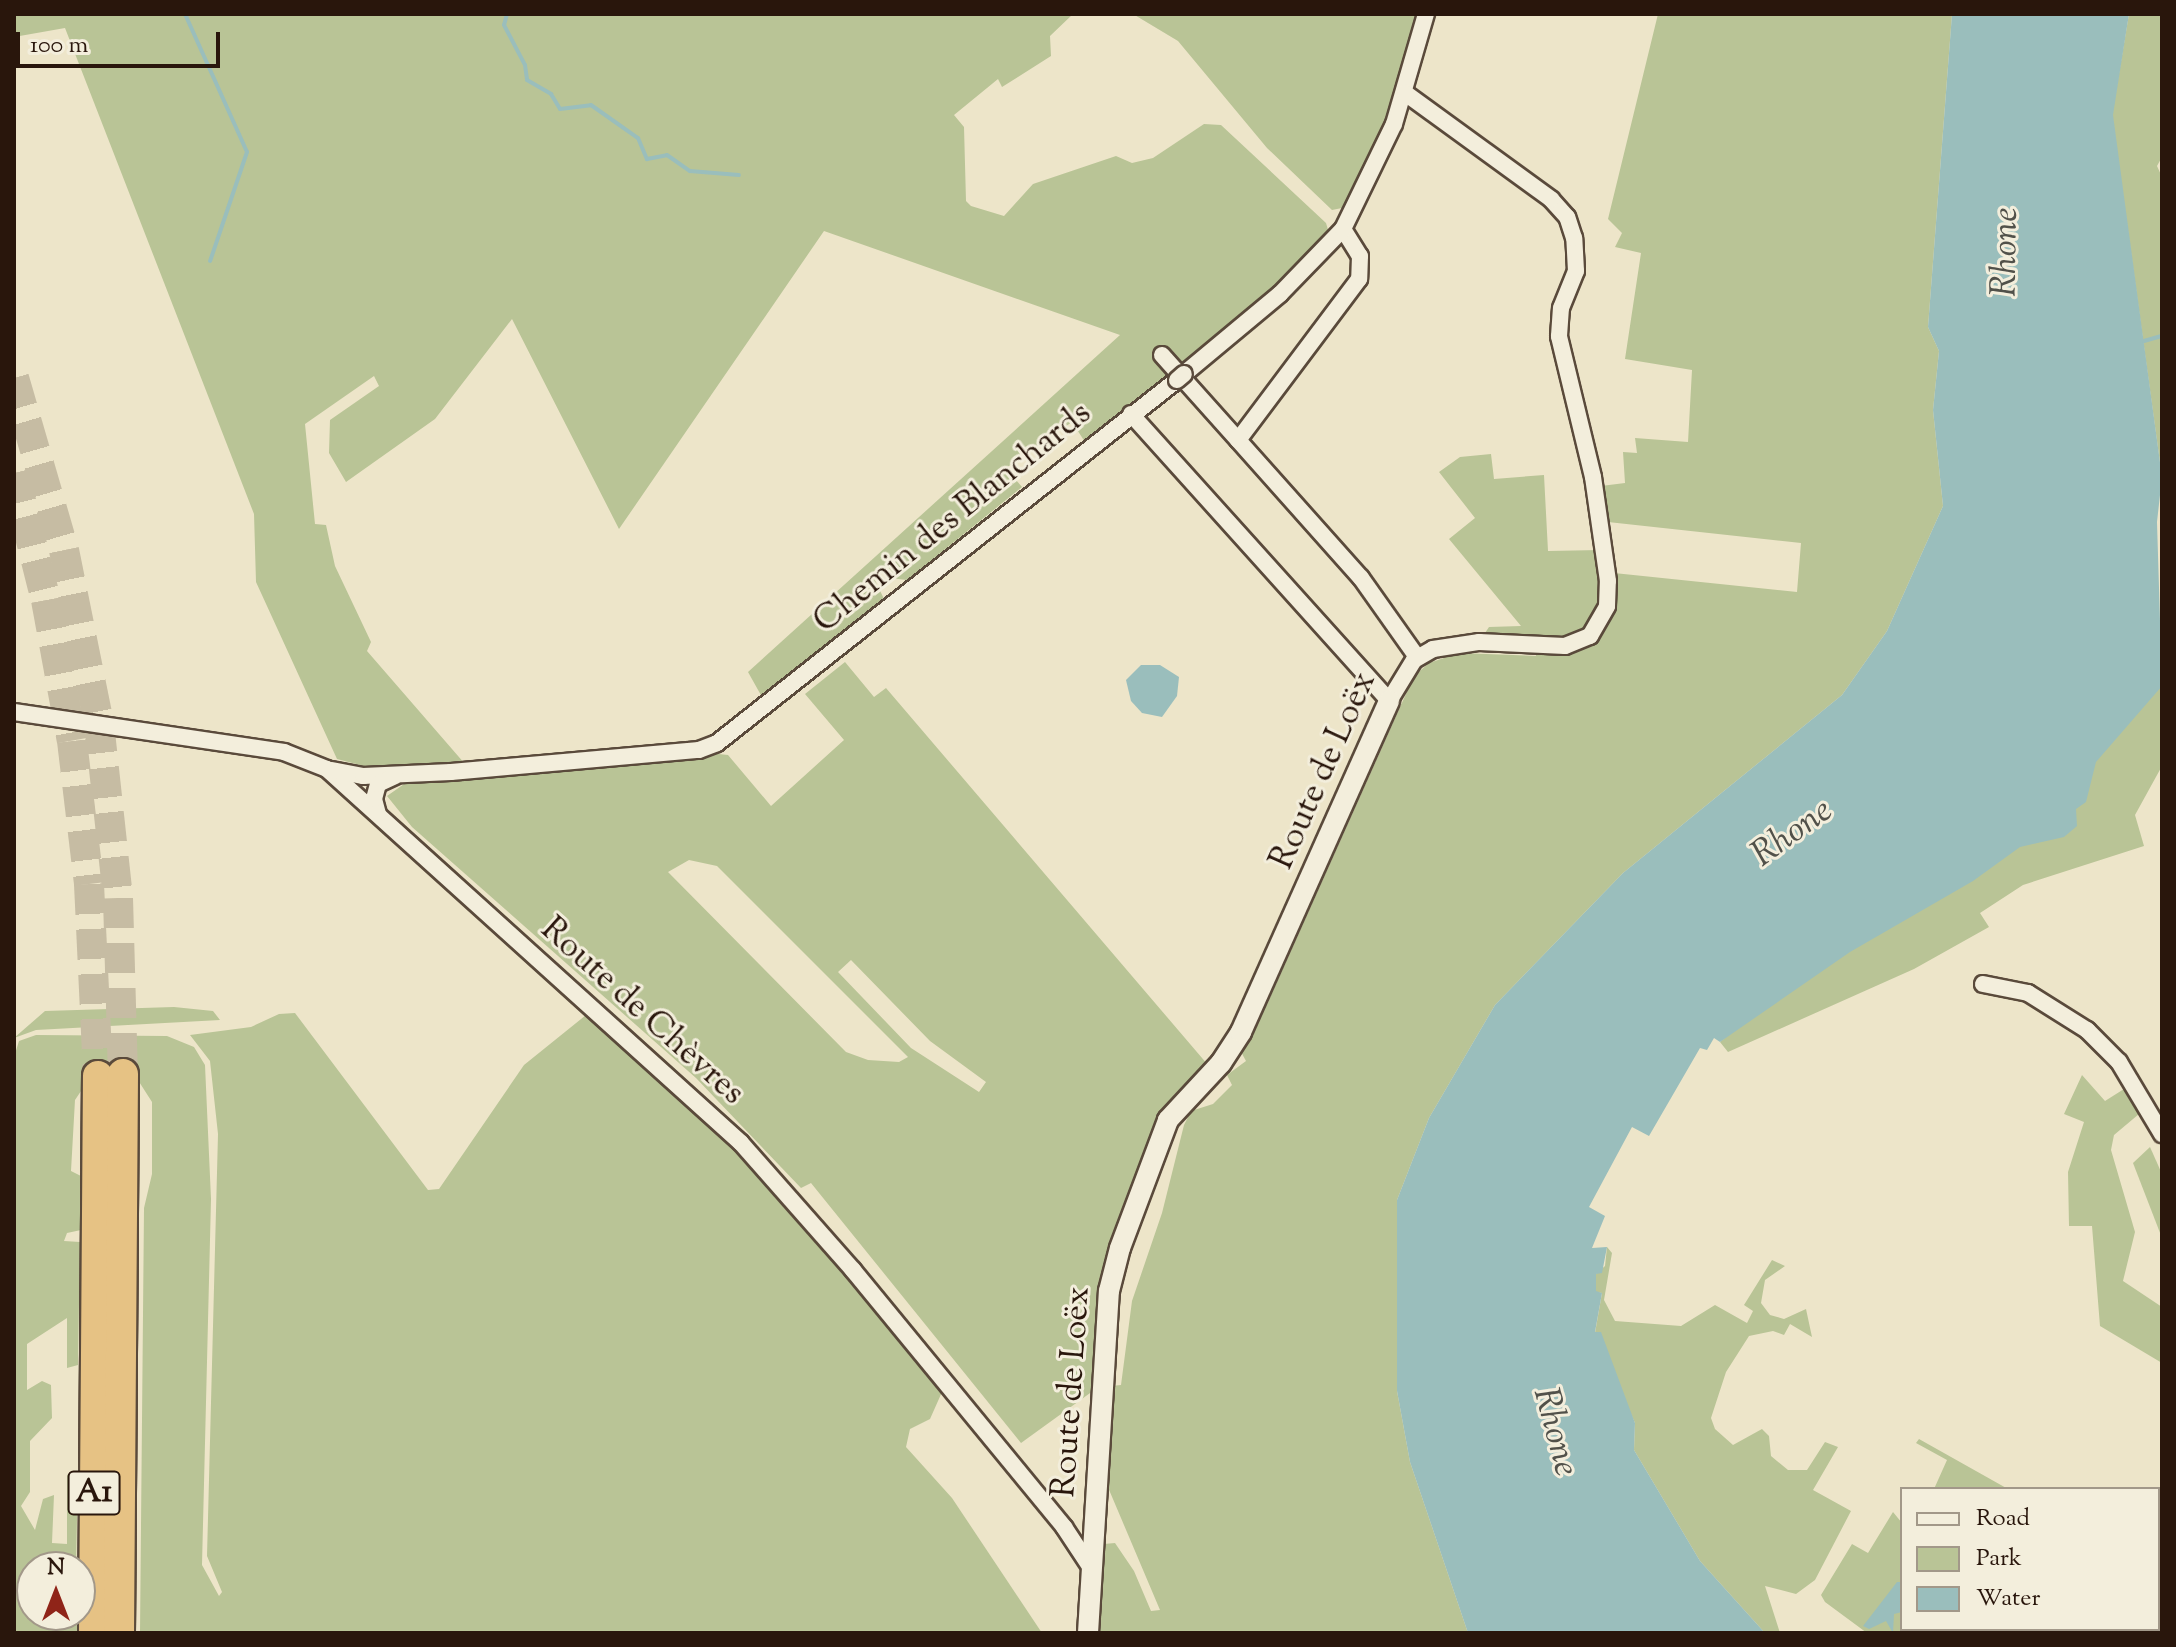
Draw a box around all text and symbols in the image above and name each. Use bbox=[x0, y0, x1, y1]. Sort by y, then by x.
scale bar bbox=[20, 16, 224, 66]
text: 100 m bbox=[30, 29, 88, 63]
water label: Rhone bbox=[1985, 207, 2029, 297]
street label: Chemin des Blanchards bbox=[806, 394, 1100, 642]
street label: Route de Loëx bbox=[1262, 666, 1386, 876]
water label: Rhone bbox=[1744, 790, 1842, 878]
street label: Route de Chèvres bbox=[532, 910, 752, 1114]
street label: Route de Loëx bbox=[1044, 1285, 1100, 1499]
water label: Rhone bbox=[1522, 1383, 1586, 1481]
road number: A1 bbox=[66, 1465, 122, 1521]
legend bbox=[1900, 1487, 2160, 1631]
text: Road bbox=[1976, 1502, 2030, 1536]
text: Park bbox=[1976, 1542, 2022, 1576]
north arrow bbox=[16, 1551, 96, 1631]
text: N bbox=[47, 1553, 65, 1585]
text: Water bbox=[1976, 1582, 2040, 1616]

